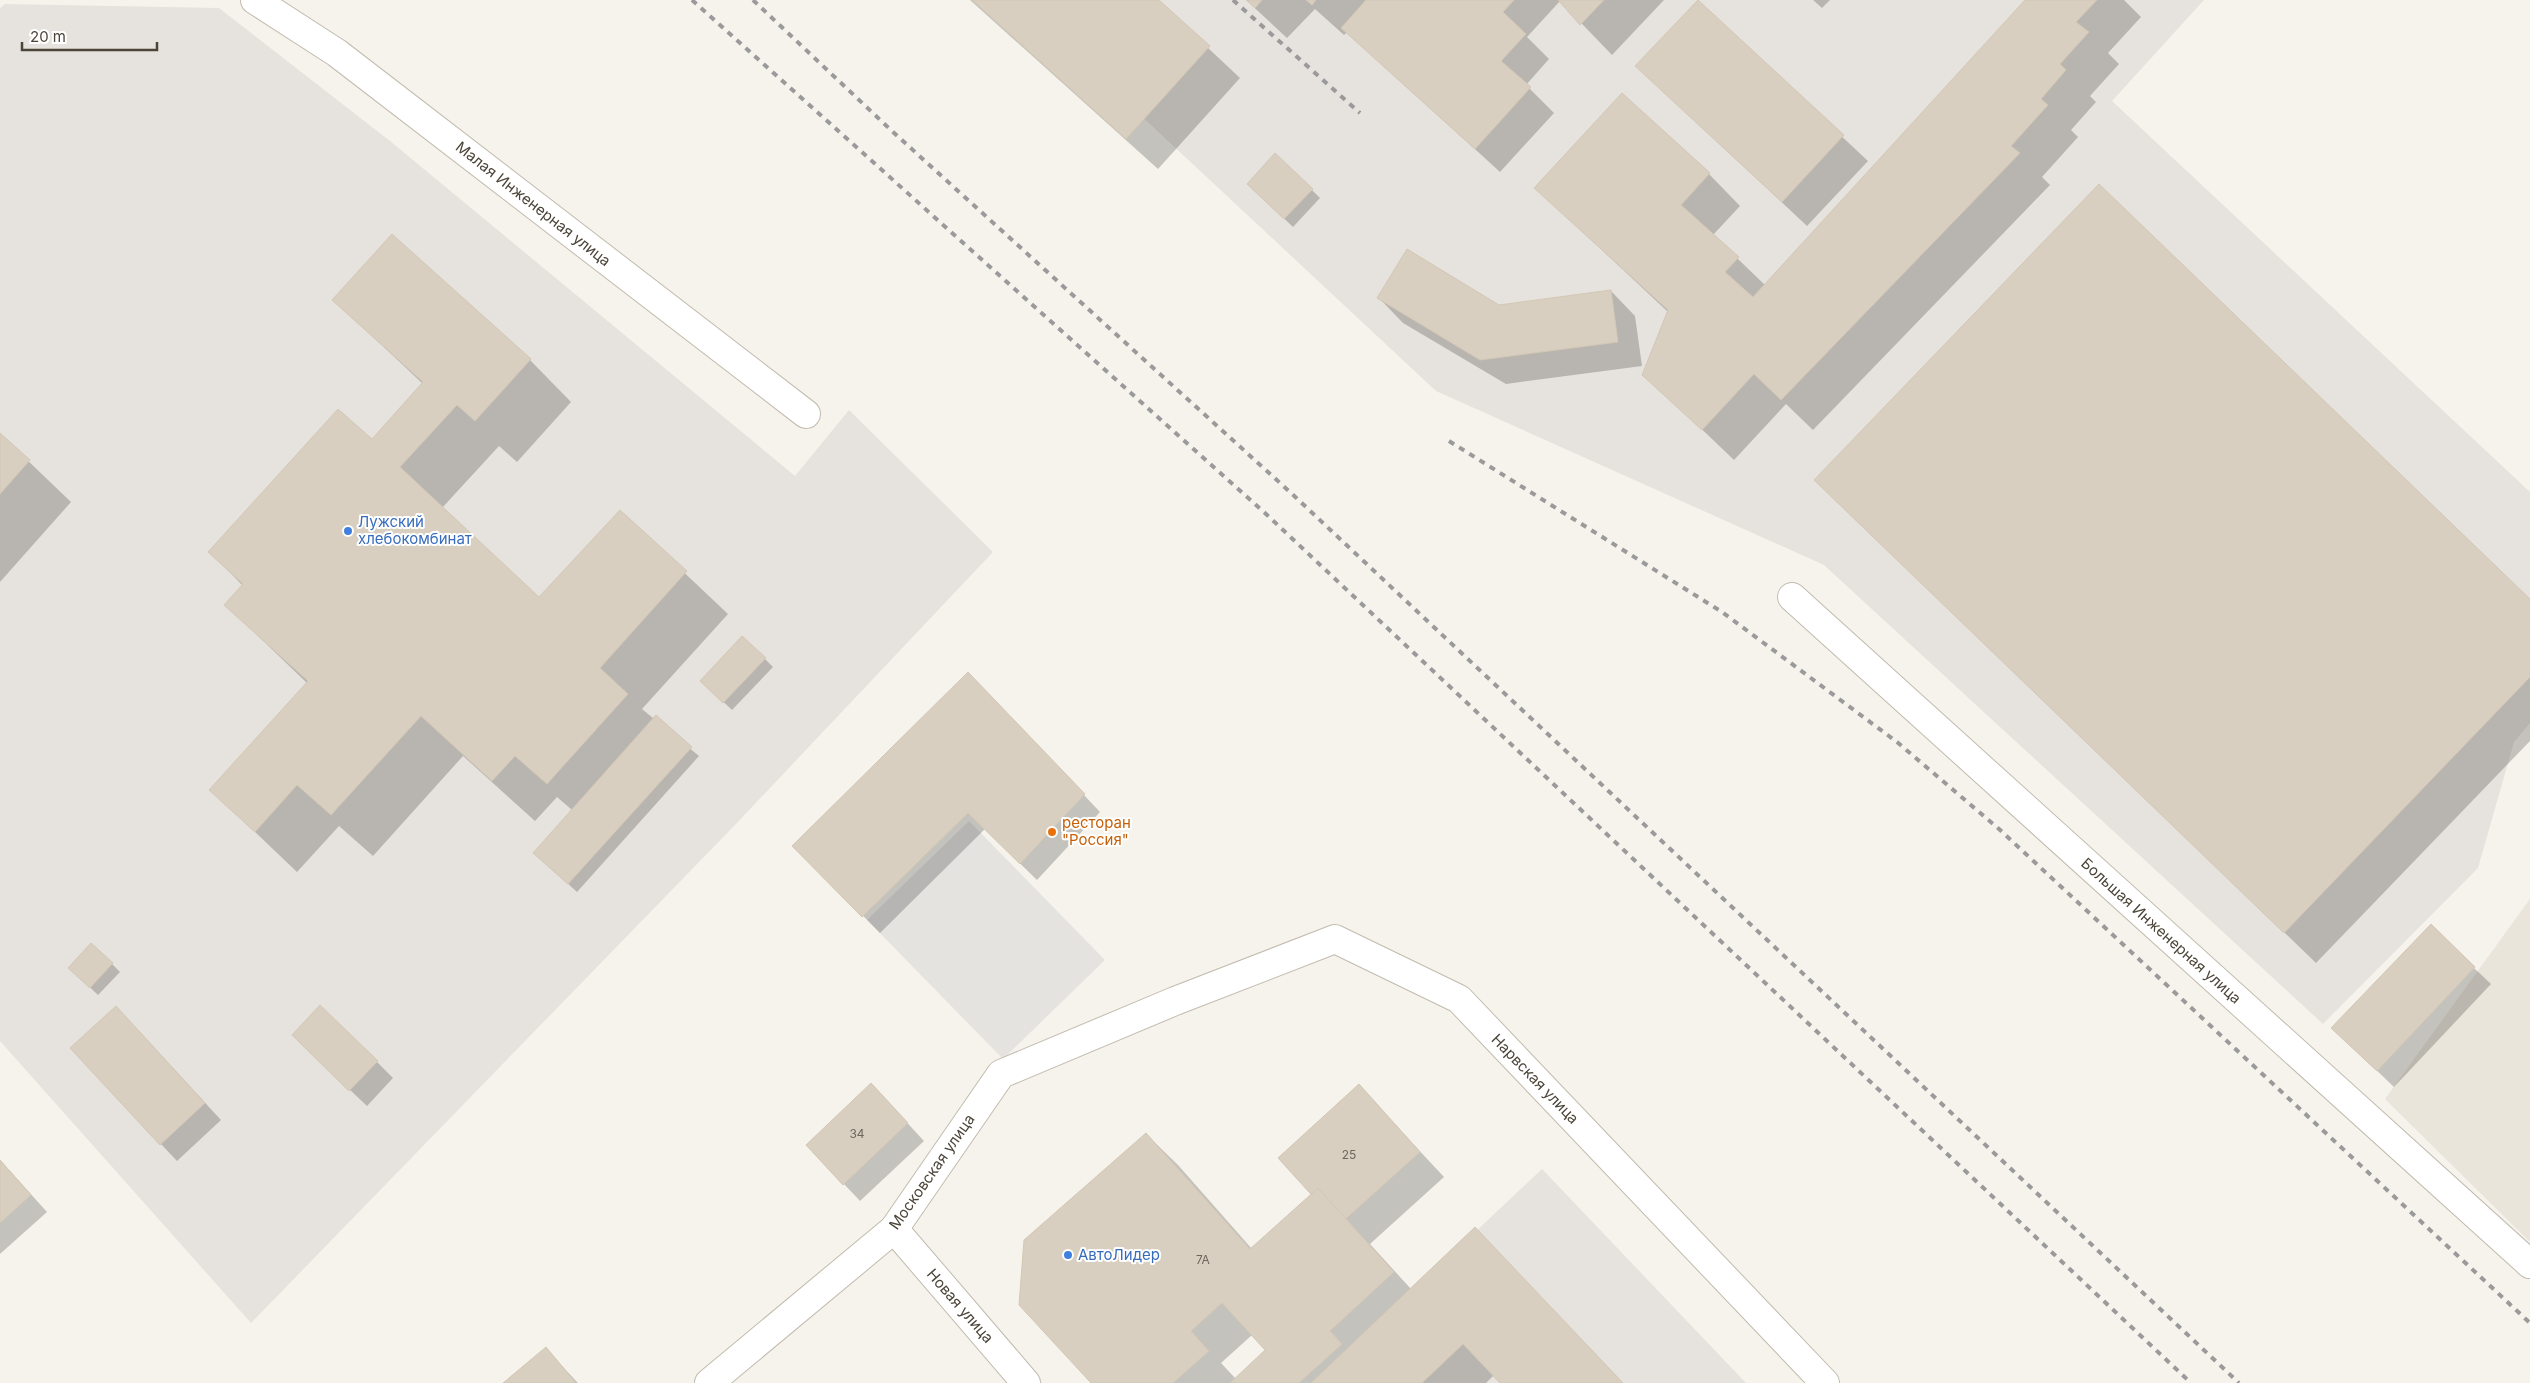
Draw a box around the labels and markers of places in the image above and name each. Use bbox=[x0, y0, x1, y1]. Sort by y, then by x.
place label: Лужский хлебокомбинат bbox=[358, 512, 472, 548]
marker: Лужский хлебокомбинат bbox=[342, 525, 354, 537]
place label: ресторан "Россия" bbox=[1062, 813, 1131, 849]
marker: ресторан "Россия" bbox=[1046, 826, 1058, 838]
place label: АвтоЛидер bbox=[1078, 1245, 1160, 1264]
marker: АвтоЛидер bbox=[1062, 1249, 1074, 1261]

